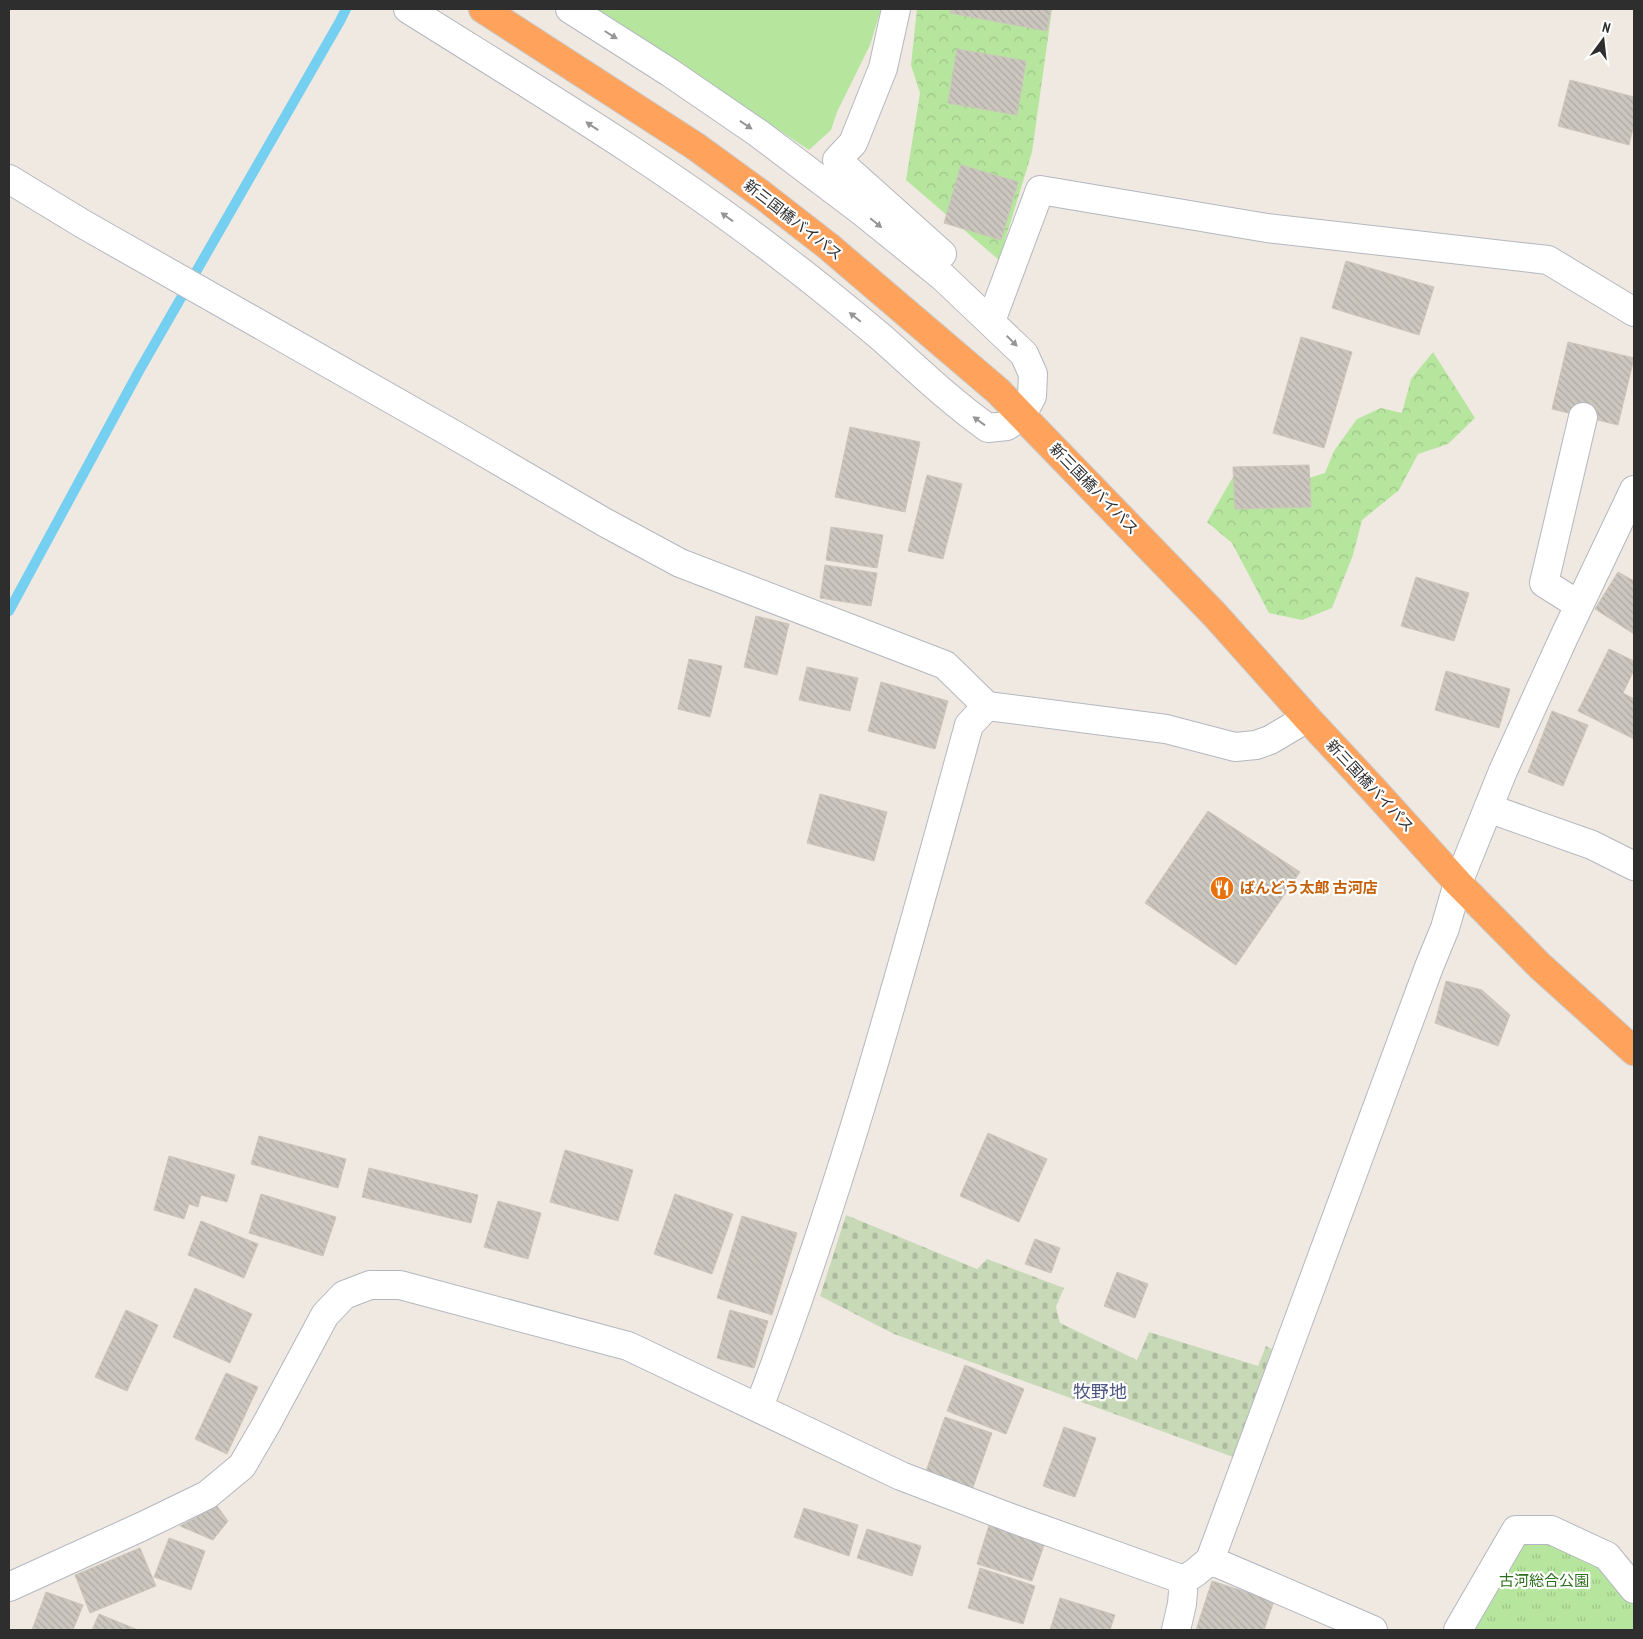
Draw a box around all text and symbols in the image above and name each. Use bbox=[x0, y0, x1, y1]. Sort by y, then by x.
north arrow bbox=[1578, 15, 1628, 65]
text: N bbox=[1600, 18, 1612, 37]
one-way arrow bbox=[604, 30, 618, 40]
one-way arrow bbox=[740, 120, 753, 130]
one-way arrow bbox=[586, 121, 599, 131]
street label: 新三国橋バイパス bbox=[740, 175, 846, 264]
one-way arrow bbox=[720, 212, 734, 222]
one-way arrow bbox=[869, 217, 882, 228]
one-way arrow bbox=[849, 311, 862, 322]
one-way arrow bbox=[1005, 335, 1017, 347]
one-way arrow bbox=[973, 416, 986, 427]
street label: 新三国橋バイパス bbox=[1046, 439, 1143, 538]
street label: 新三国橋バイパス bbox=[1323, 735, 1418, 836]
restaurant icon: ばんどう太郎 古河店 bbox=[1209, 875, 1235, 901]
place label: ばんどう太郎 古河店 bbox=[1240, 878, 1378, 897]
district label: 牧野地 bbox=[1073, 1380, 1127, 1403]
park label: 古河総合公園 bbox=[1499, 1571, 1589, 1590]

